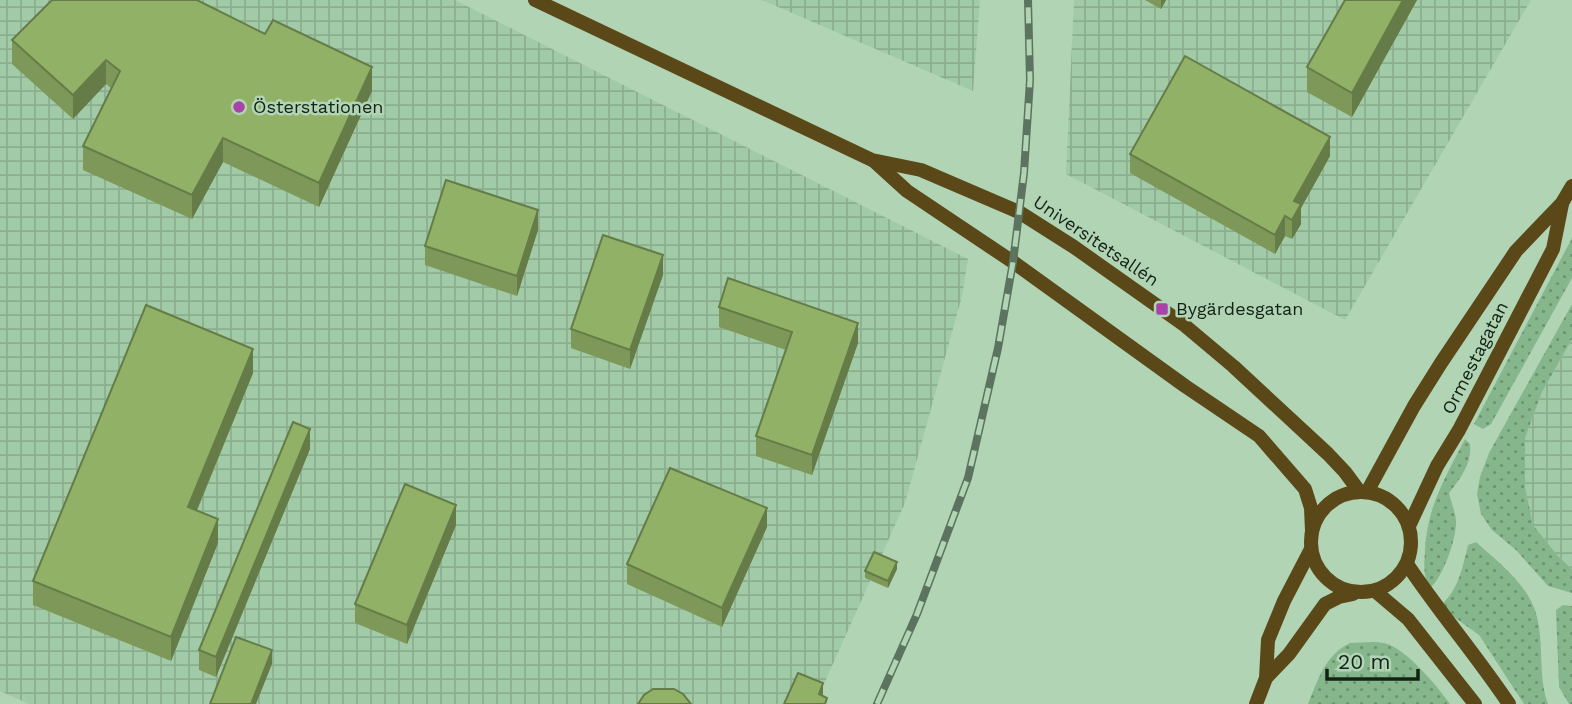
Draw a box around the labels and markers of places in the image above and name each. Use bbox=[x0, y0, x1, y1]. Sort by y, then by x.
place label: Österstationen bbox=[253, 96, 384, 117]
marker: Österstationen bbox=[231, 99, 247, 115]
place label: Bygärdesgatan bbox=[1176, 298, 1303, 319]
marker: Bygärdesgatan bbox=[1154, 301, 1170, 317]

